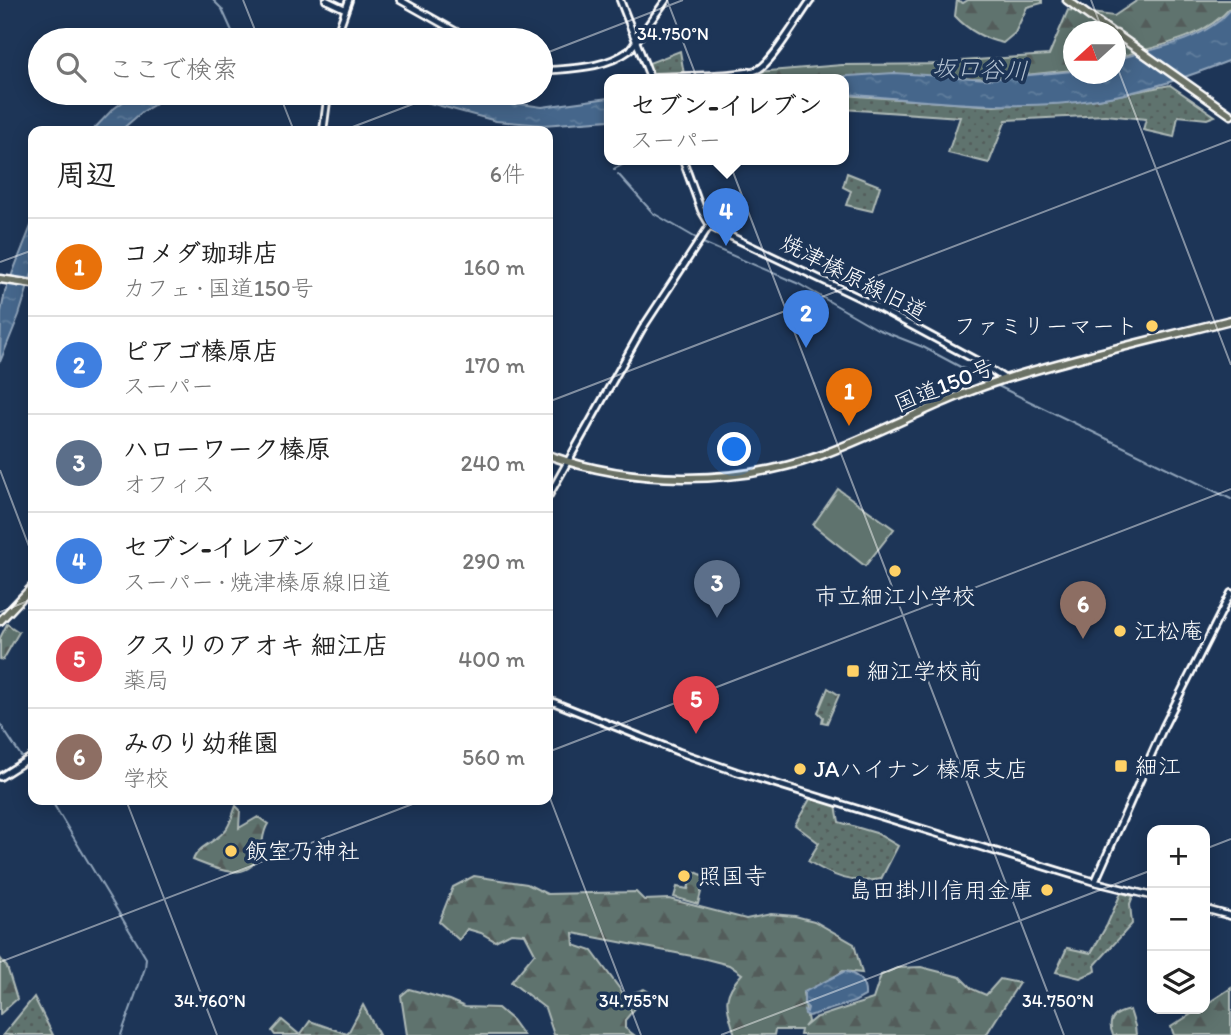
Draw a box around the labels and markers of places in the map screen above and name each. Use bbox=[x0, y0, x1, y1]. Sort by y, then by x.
pin: 4 bbox=[703, 188, 749, 246]
pin: 2 bbox=[783, 290, 829, 348]
place label: ファミリーマート bbox=[954, 312, 1138, 340]
marker: ファミリーマート bbox=[1144, 318, 1160, 334]
pin: 1 bbox=[826, 368, 872, 426]
pin: 3 bbox=[694, 560, 740, 618]
marker: 市立細江小学校 bbox=[887, 563, 903, 579]
pin: 6 bbox=[1060, 581, 1106, 639]
place label: 市立細江小学校 bbox=[815, 582, 976, 610]
place label: 江松庵 bbox=[1134, 617, 1203, 645]
marker: 江松庵 bbox=[1112, 623, 1128, 639]
place label: 細江学校前 bbox=[867, 657, 982, 685]
marker: 細江学校前 bbox=[845, 663, 861, 679]
pin: 5 bbox=[673, 676, 719, 734]
place label: 細江 bbox=[1135, 752, 1181, 780]
place label: JAハイナン 榛原支店 bbox=[814, 755, 1028, 783]
marker: 細江 bbox=[1113, 758, 1129, 774]
marker: JAハイナン 榛原支店 bbox=[792, 761, 808, 777]
place label: 飯室乃神社 bbox=[245, 837, 360, 865]
marker: 飯室乃神社 bbox=[223, 843, 239, 859]
place label: 照国寺 bbox=[698, 862, 767, 890]
marker: 照国寺 bbox=[676, 868, 692, 884]
place label: 島田掛川信用金庫 bbox=[849, 876, 1033, 904]
marker: 島田掛川信用金庫 bbox=[1039, 882, 1055, 898]

